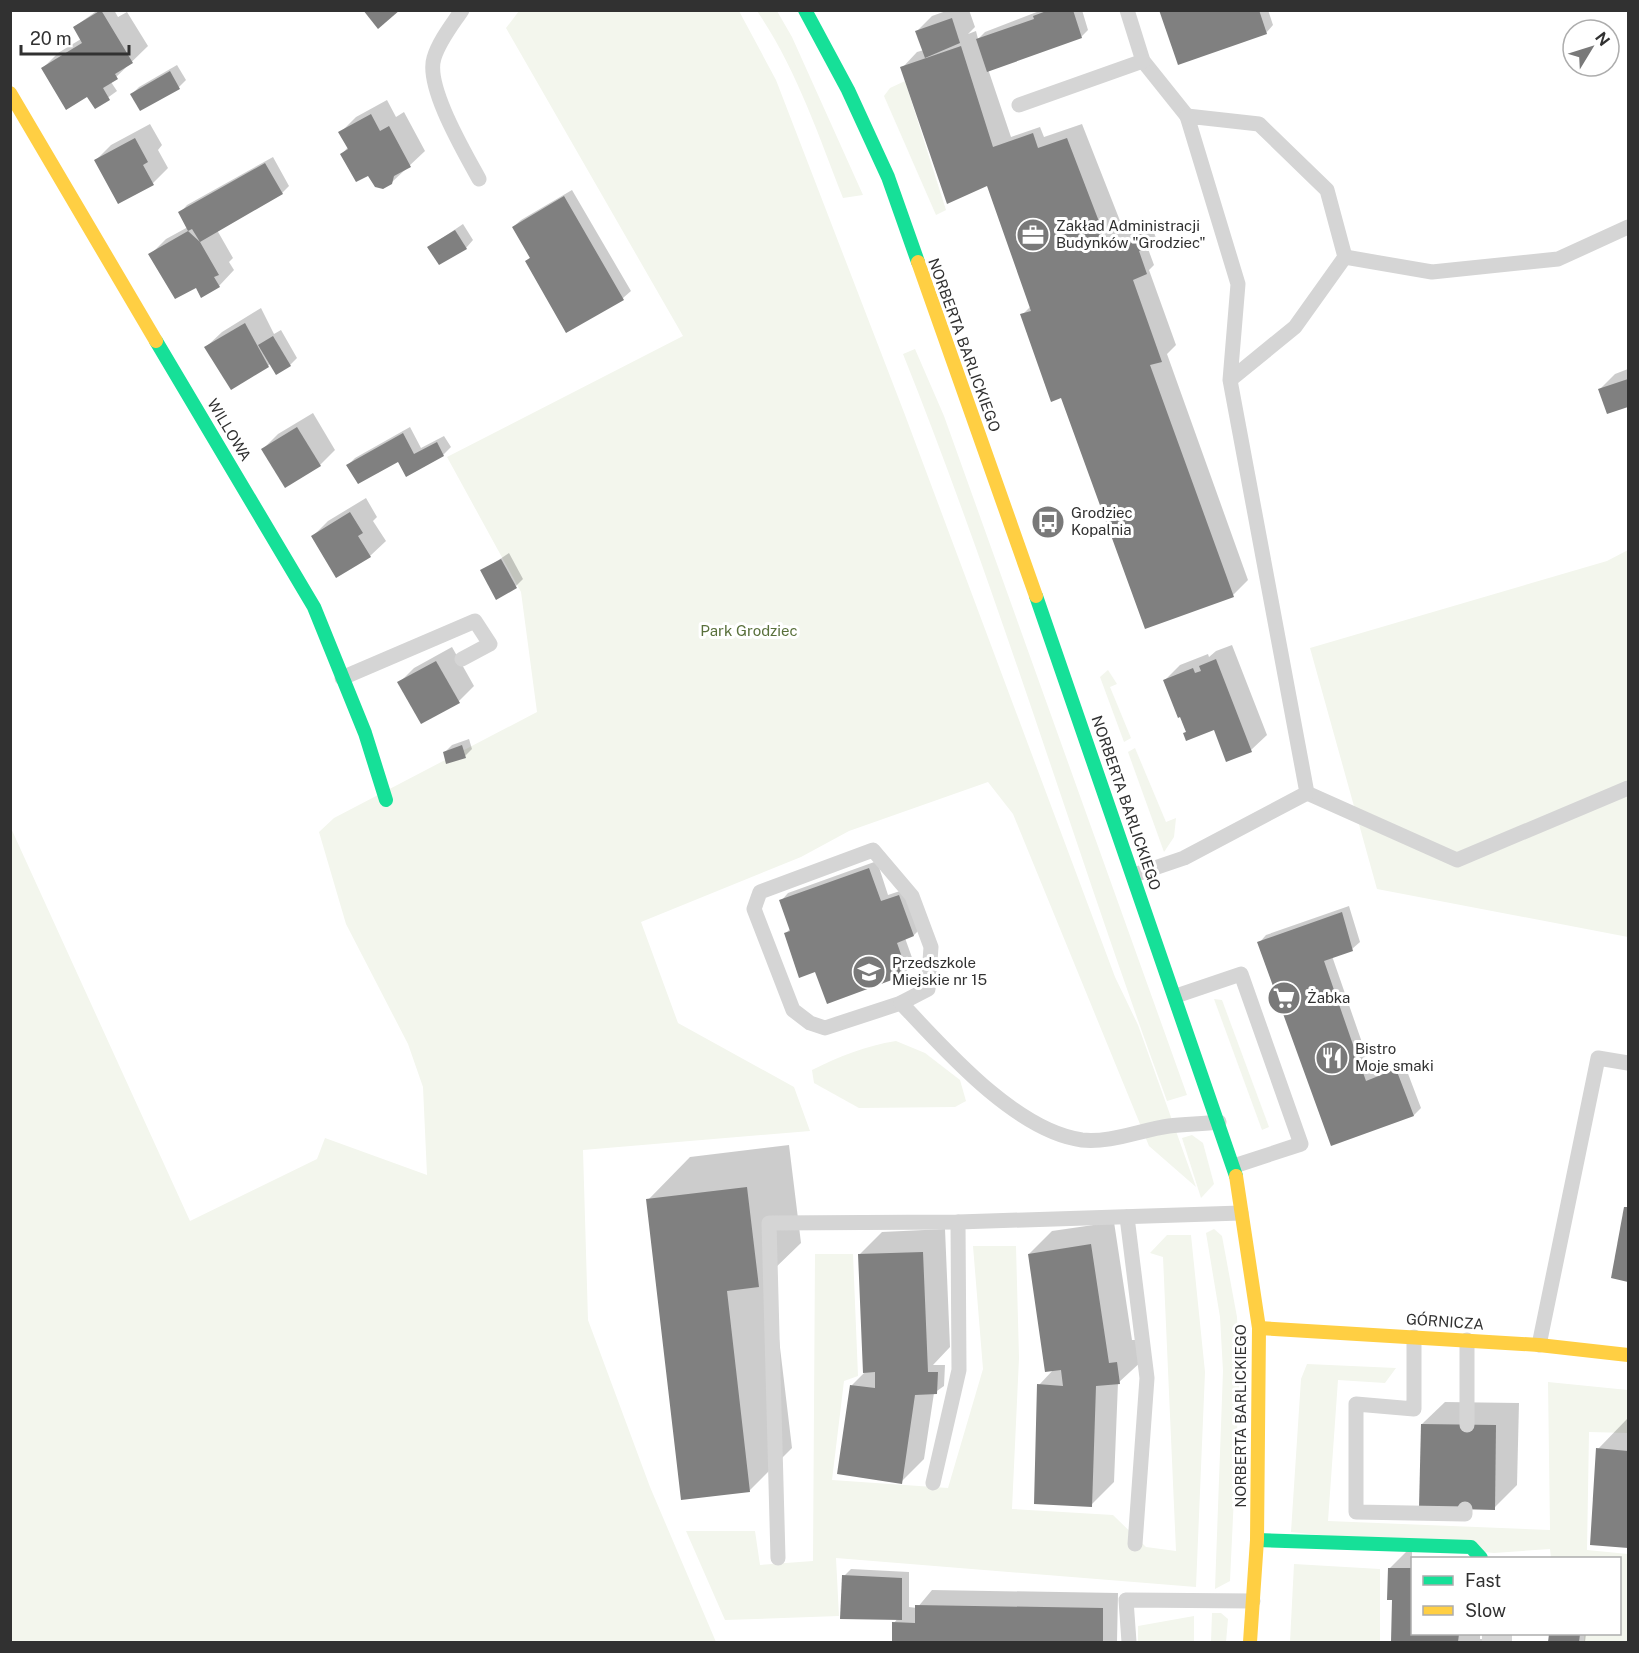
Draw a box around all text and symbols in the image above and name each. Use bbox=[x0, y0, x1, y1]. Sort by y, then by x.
scale bar bbox=[21, 18, 129, 56]
north arrow bbox=[1561, 18, 1621, 78]
text: 20 m bbox=[30, 28, 72, 49]
text: N bbox=[1591, 28, 1614, 50]
office icon: Zakład Administracji Budynków "Grodziec" bbox=[1015, 217, 1051, 253]
place label: Zakład Administracji Budynków "Grodziec" bbox=[1056, 217, 1206, 251]
street label: NORBERTA BARLICKIEGO bbox=[925, 256, 1004, 434]
street label: WILLOWA bbox=[204, 396, 255, 464]
bus stop icon: Grodziec Kopalnia bbox=[1030, 504, 1066, 540]
place label: Grodziec Kopalnia bbox=[1071, 504, 1133, 538]
park label: Park Grodziec bbox=[700, 622, 798, 639]
street label: NORBERTA BARLICKIEGO bbox=[1089, 713, 1164, 892]
school or university icon: Przedszkole Miejskie nr 15 bbox=[851, 954, 887, 990]
place label: Przedszkole Miejskie nr 15 bbox=[892, 954, 987, 988]
supermarket icon: Żabka bbox=[1266, 980, 1302, 1016]
place label: Żabka bbox=[1307, 988, 1350, 1006]
restaurant icon: Bistro Moje smaki bbox=[1314, 1040, 1350, 1076]
place label: Bistro Moje smaki bbox=[1355, 1040, 1434, 1074]
street label: GÓRNICZA bbox=[1405, 1309, 1485, 1333]
street label: NORBERTA BARLICKIEGO bbox=[1232, 1324, 1249, 1508]
legend bbox=[1411, 1557, 1621, 1635]
text: Fast bbox=[1465, 1570, 1501, 1591]
text: Slow bbox=[1465, 1600, 1506, 1621]

